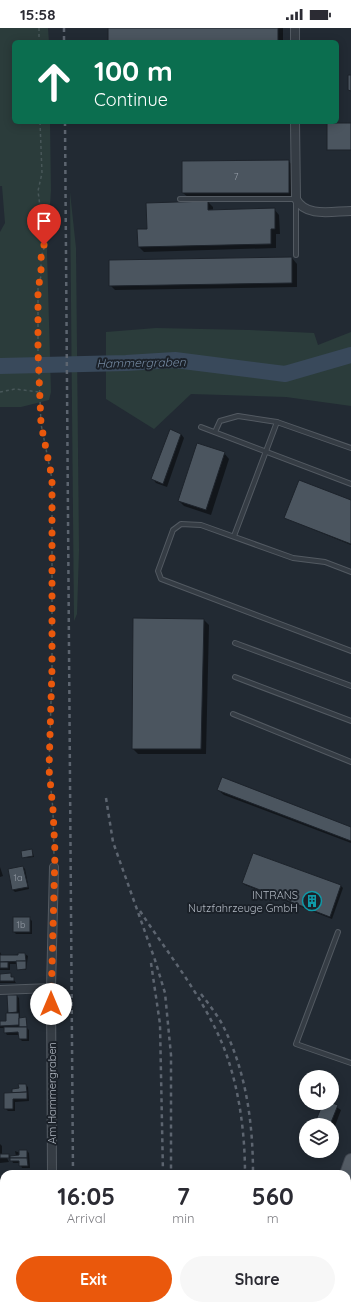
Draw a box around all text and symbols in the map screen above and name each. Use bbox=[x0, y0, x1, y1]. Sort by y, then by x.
text: 15:58 bbox=[20, 5, 55, 24]
text: 100 m bbox=[94, 53, 173, 88]
icon: ahead bbox=[28, 56, 80, 108]
text: Continue bbox=[94, 88, 168, 111]
house number: 7 bbox=[234, 171, 239, 182]
pin bbox=[27, 204, 61, 245]
icon: arrive bbox=[33, 210, 55, 232]
water label: Hammergraben bbox=[96, 354, 187, 371]
house number: 1a bbox=[14, 872, 22, 883]
place label: INTRANS Nutzfahrzeuge GmbH bbox=[188, 888, 298, 915]
building icon: INTRANS Nutzfahrzeuge GmbH bbox=[301, 890, 323, 912]
house number: 1b bbox=[17, 919, 26, 930]
position arrow bbox=[30, 983, 72, 1025]
street label: Am Hammergraben bbox=[45, 1042, 59, 1144]
map controls bbox=[299, 1070, 339, 1158]
button: sound bbox=[299, 1070, 339, 1110]
button: layers bbox=[299, 1118, 339, 1158]
text: 16:05 bbox=[57, 1181, 115, 1211]
text: 7 bbox=[177, 1181, 190, 1211]
text: 560 bbox=[252, 1181, 294, 1211]
text: Arrival bbox=[67, 1210, 106, 1226]
text: min bbox=[172, 1210, 195, 1226]
text: m bbox=[267, 1210, 279, 1226]
button: Exit bbox=[16, 1256, 172, 1302]
button: Share bbox=[180, 1256, 335, 1302]

